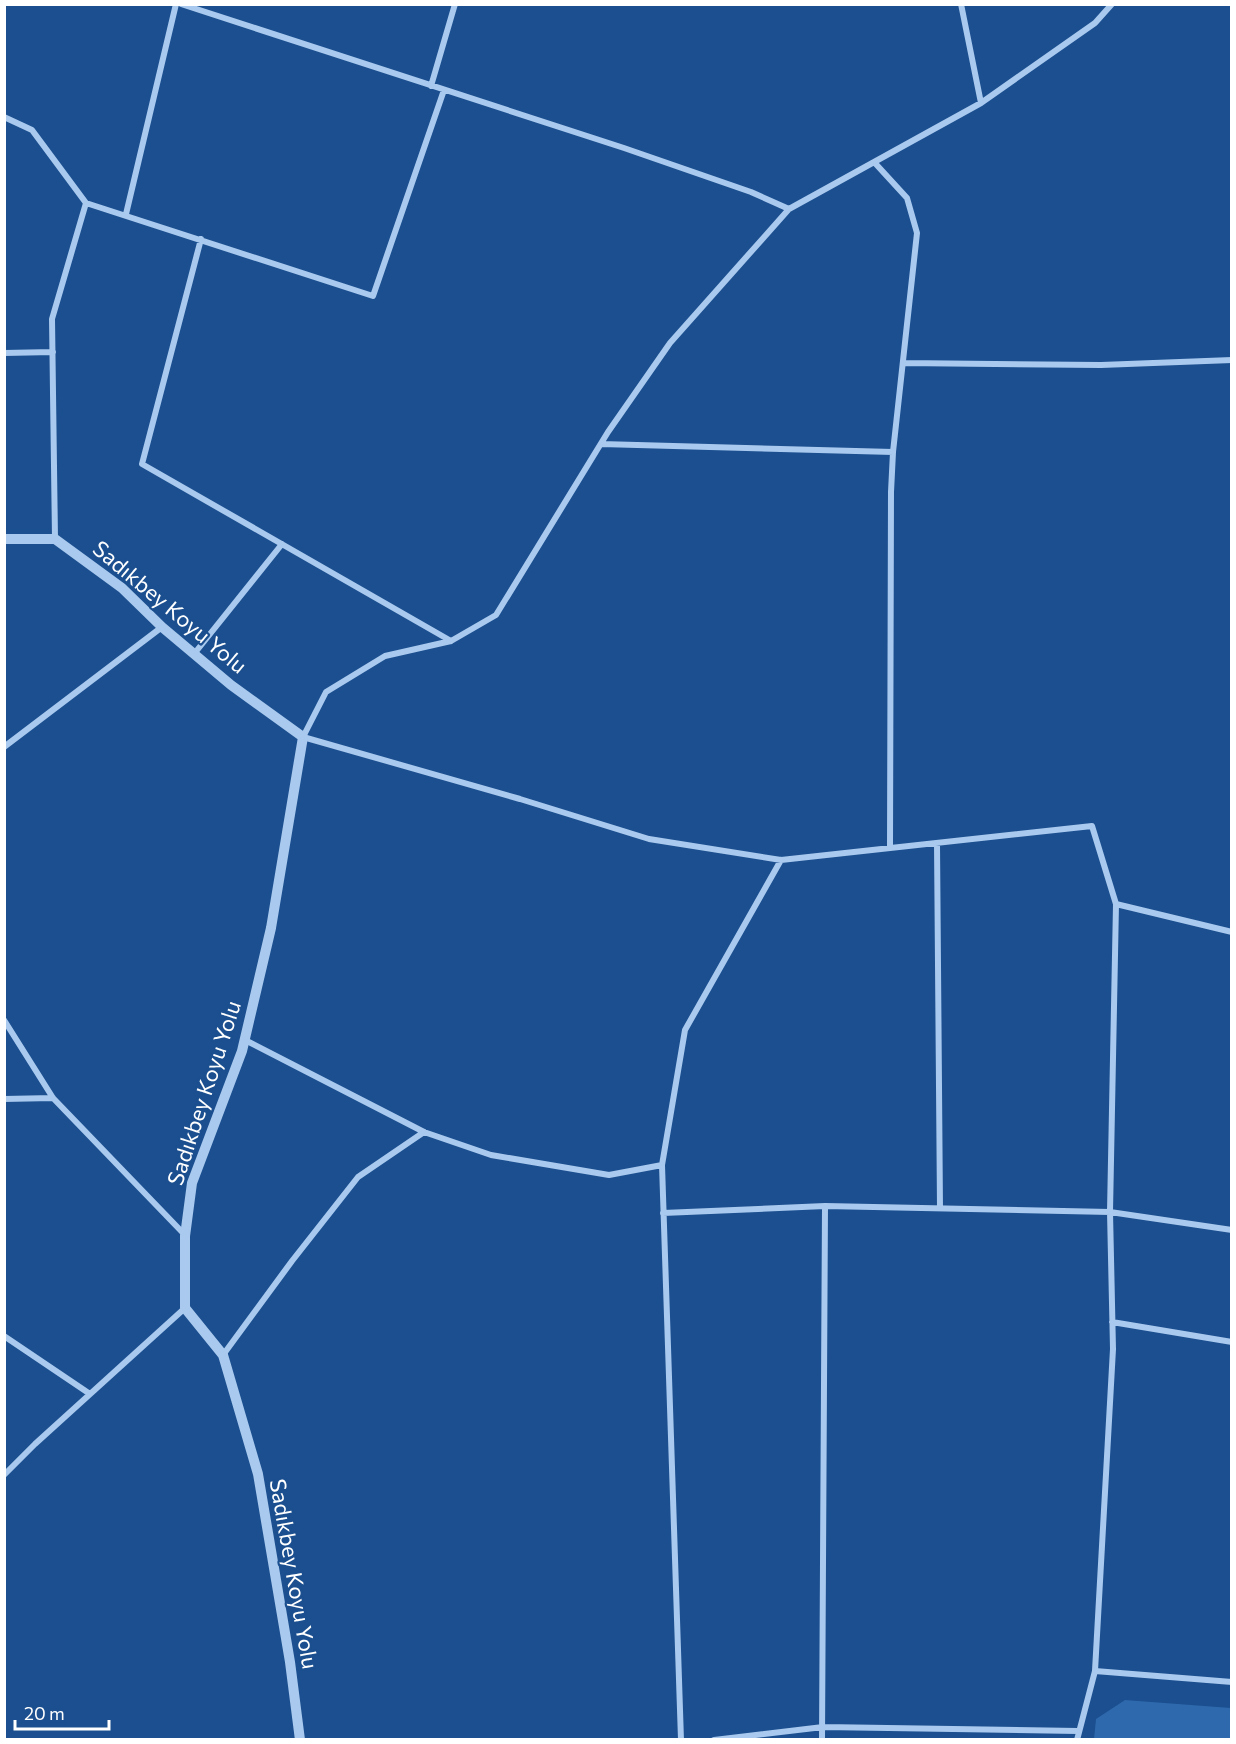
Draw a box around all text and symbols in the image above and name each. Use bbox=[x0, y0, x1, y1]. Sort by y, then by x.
street label: Sadıkbey Koyu Yolu bbox=[88, 534, 253, 679]
street label: Sadıkbey Koyu Yolu bbox=[161, 997, 246, 1189]
street label: Sadıkbey Koyu Yolu bbox=[264, 1477, 325, 1671]
scale bar bbox=[15, 1693, 110, 1731]
text: 20 m bbox=[24, 1702, 65, 1724]

